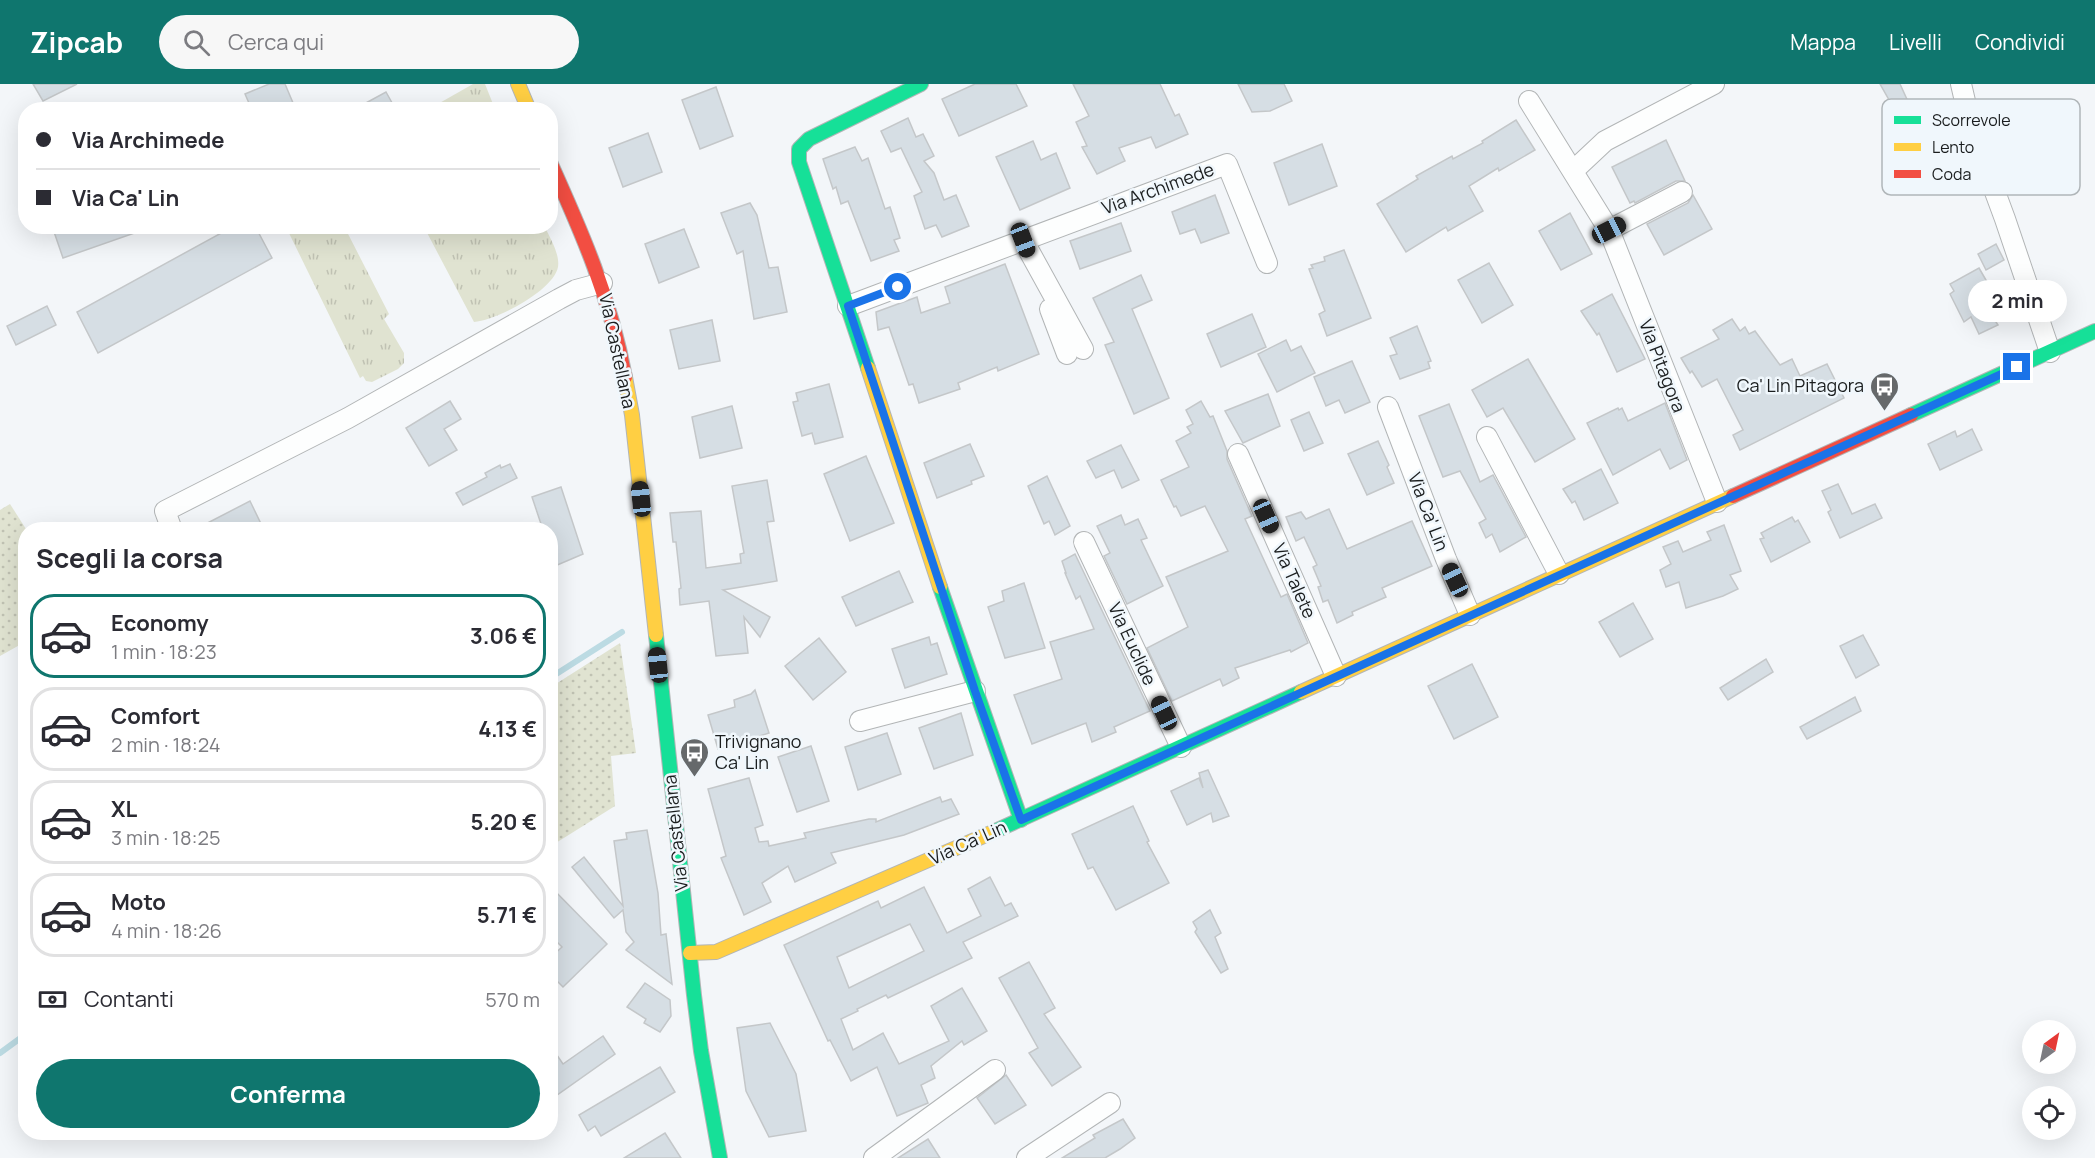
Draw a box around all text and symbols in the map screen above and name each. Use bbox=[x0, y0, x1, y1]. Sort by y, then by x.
search box bbox=[159, 15, 579, 69]
text: Zipcab bbox=[30, 23, 123, 61]
icon: search bbox=[180, 26, 213, 59]
text: Cerca qui bbox=[228, 27, 324, 57]
text: Mappa bbox=[1790, 28, 1856, 56]
text: Livelli bbox=[1889, 28, 1942, 56]
text: Condividi bbox=[1975, 28, 2065, 56]
legend bbox=[1882, 99, 2080, 195]
text: Scorrevole bbox=[1932, 109, 2011, 131]
text: Via Archimede bbox=[72, 125, 224, 155]
text: Lento bbox=[1932, 136, 1974, 158]
street label: Via Archimede bbox=[1098, 157, 1217, 219]
text: Coda bbox=[1932, 163, 1971, 185]
text: Via Ca' Lin bbox=[72, 183, 179, 213]
car bbox=[1589, 214, 1629, 246]
car bbox=[1008, 220, 1038, 260]
route start bbox=[884, 273, 911, 300]
callout: 2 min bbox=[1968, 280, 2066, 322]
text: 2 min bbox=[1991, 287, 2044, 314]
street label: Via Castellana bbox=[594, 291, 642, 411]
street label: Via Pitagora bbox=[1634, 316, 1692, 416]
route end bbox=[2003, 353, 2030, 380]
bus stop icon: Ca' Lin Pitagora bbox=[1869, 370, 1901, 412]
place label: Ca' Lin Pitagora bbox=[1737, 373, 1864, 397]
street label: Via Ca' Lin bbox=[1403, 469, 1455, 554]
car bbox=[630, 480, 652, 518]
car bbox=[1250, 496, 1282, 536]
text: Scegli la corsa bbox=[36, 539, 223, 576]
street label: Via Talete bbox=[1268, 539, 1322, 622]
car bbox=[1439, 560, 1471, 600]
street label: Via Euclide bbox=[1103, 598, 1162, 689]
text: Economy bbox=[111, 608, 209, 638]
icon: car bbox=[39, 609, 93, 663]
text: 3.06 € bbox=[470, 621, 537, 651]
text: 1 min · 18:23 bbox=[111, 638, 217, 665]
car bbox=[647, 646, 669, 684]
car bbox=[1148, 693, 1180, 733]
text: Comfort bbox=[111, 701, 200, 731]
icon: car bbox=[39, 702, 93, 756]
text: 4.13 € bbox=[478, 714, 537, 744]
place label: Trivignano Ca' Lin bbox=[715, 729, 802, 774]
text: 2 min · 18:24 bbox=[111, 731, 221, 758]
bus stop icon: Trivignano Ca' Lin bbox=[678, 736, 710, 778]
street label: Via Castellana bbox=[657, 774, 693, 893]
text: XL bbox=[111, 794, 137, 824]
icon: car bbox=[39, 795, 93, 849]
text: 5.20 € bbox=[470, 807, 537, 837]
street label: Via Ca' Lin bbox=[925, 814, 1010, 870]
text: 3 min · 18:25 bbox=[111, 824, 220, 851]
text: Moto bbox=[111, 887, 166, 917]
icon: car bbox=[39, 888, 93, 942]
text: 5.71 € bbox=[477, 900, 537, 930]
text: 4 min · 18:26 bbox=[111, 917, 222, 944]
icon: cash bbox=[36, 983, 69, 1016]
text: Contanti bbox=[84, 984, 174, 1014]
text: 570 m bbox=[485, 986, 540, 1013]
north arrow bbox=[2022, 1020, 2076, 1074]
map controls bbox=[2022, 1020, 2076, 1140]
button: Conferma bbox=[36, 1059, 540, 1128]
button: locate bbox=[2022, 1086, 2076, 1140]

